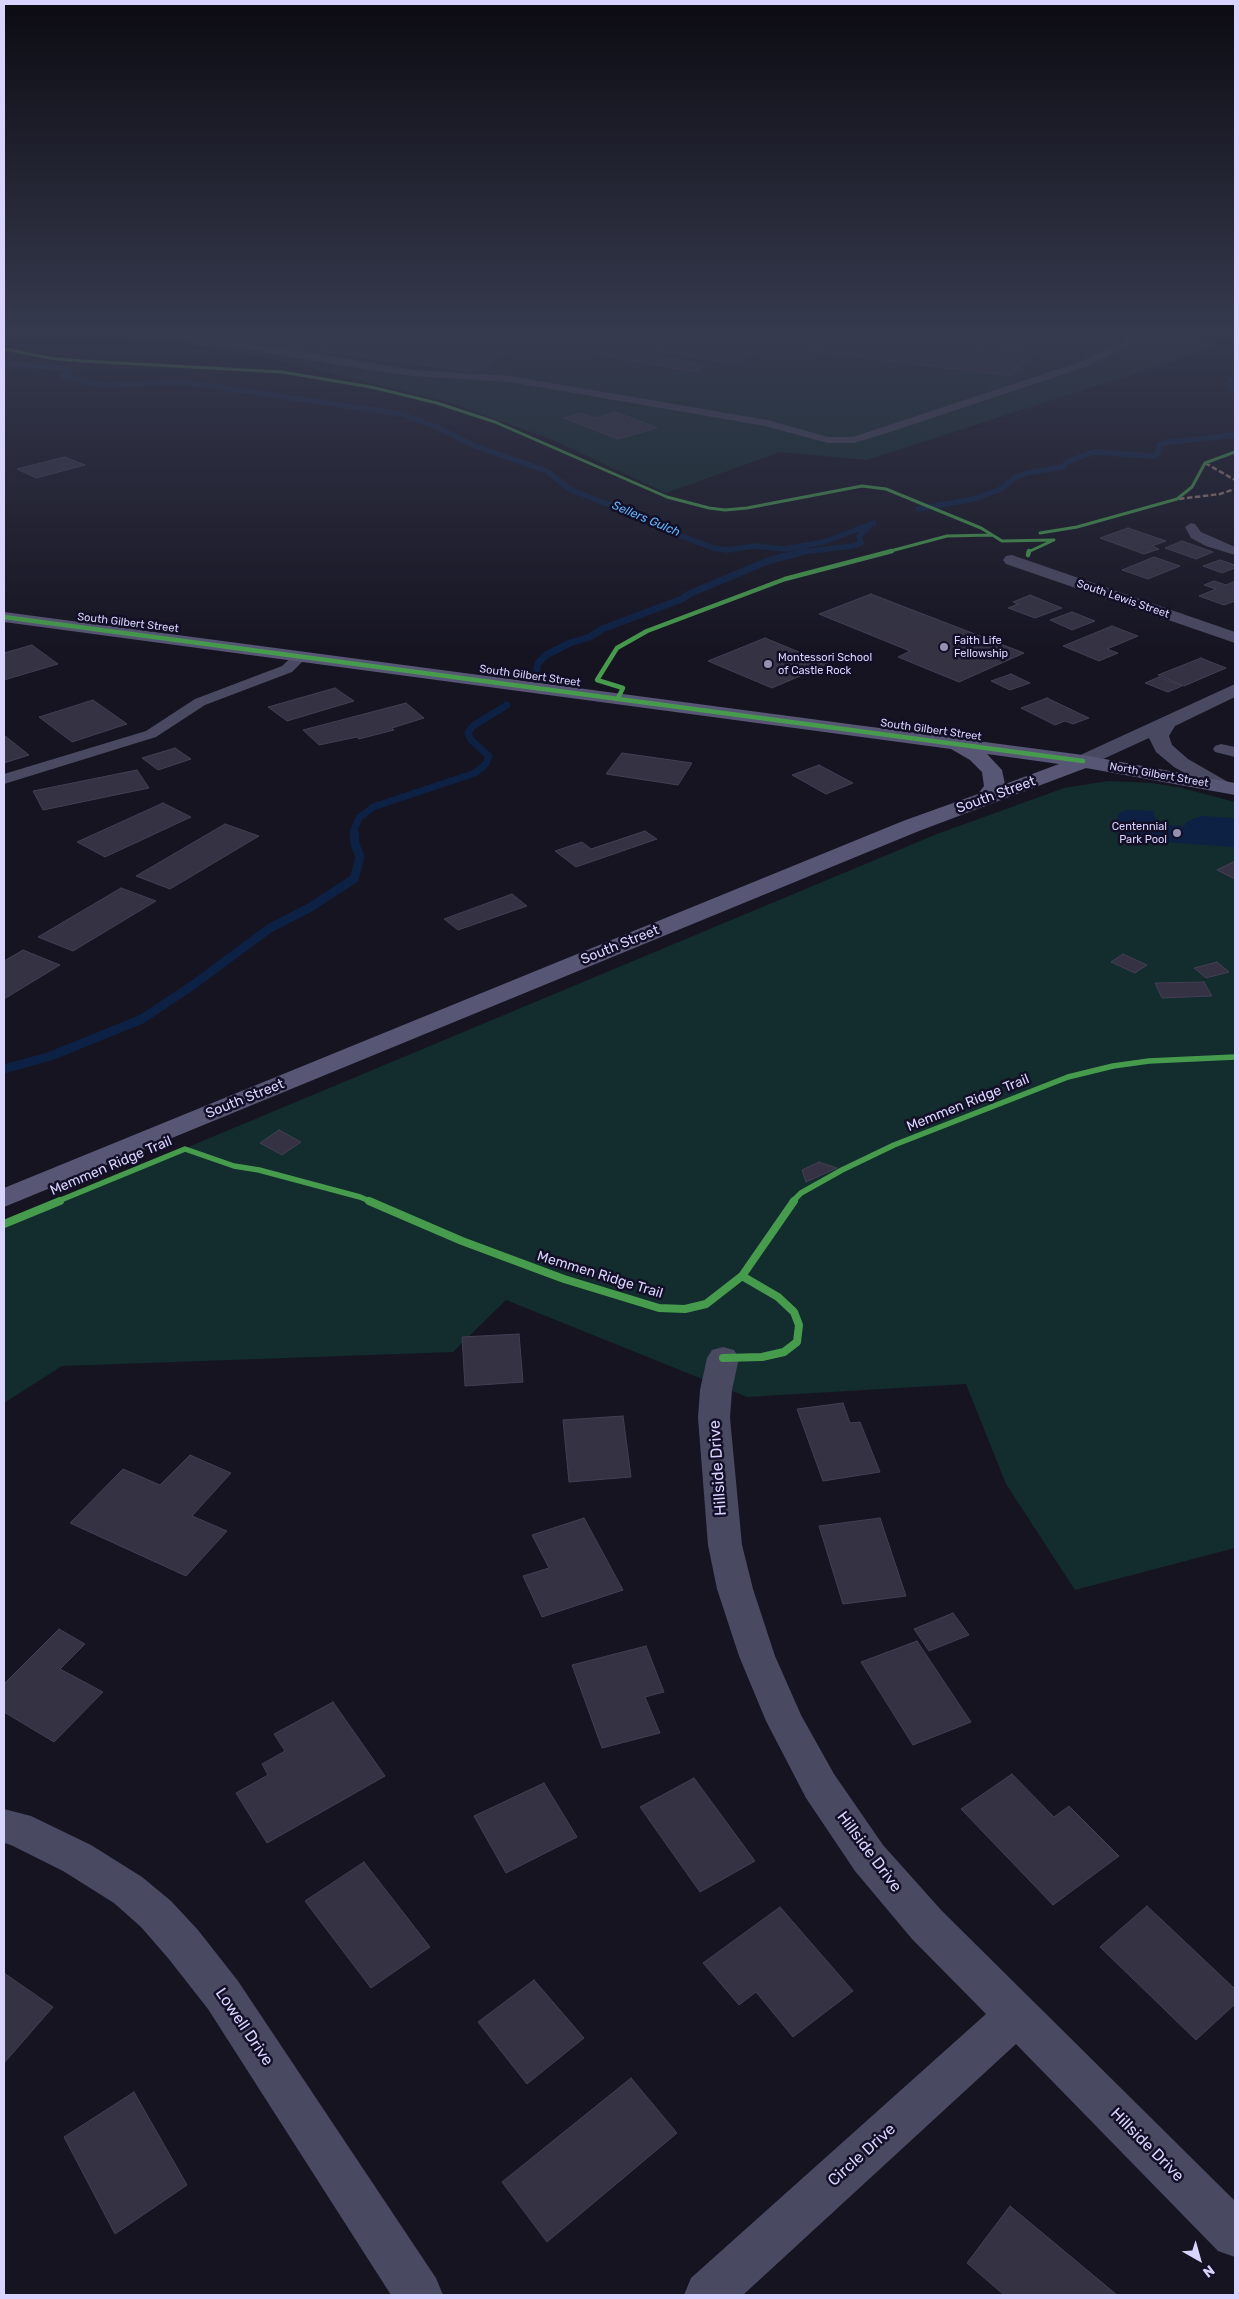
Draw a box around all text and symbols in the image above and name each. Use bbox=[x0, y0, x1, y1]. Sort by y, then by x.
water label: Sellers Gulch bbox=[610, 498, 682, 540]
street label: South Lewis Street bbox=[1075, 577, 1171, 621]
street label: South Gilbert Street bbox=[77, 610, 179, 636]
place label: Faith Life Fellowship bbox=[954, 634, 1008, 660]
marker: Faith Life Fellowship bbox=[938, 641, 950, 653]
place label: Montessori School of Castle Rock bbox=[778, 651, 872, 677]
marker: Montessori School of Castle Rock bbox=[762, 658, 774, 670]
street label: South Gilbert Street bbox=[479, 662, 581, 690]
street label: South Gilbert Street bbox=[880, 716, 982, 744]
street label: North Gilbert Street bbox=[1108, 760, 1210, 790]
street label: South Street bbox=[954, 773, 1038, 817]
place label: Centennial Park Pool bbox=[1112, 820, 1167, 846]
marker: Centennial Park Pool bbox=[1171, 827, 1183, 839]
street label: South Street bbox=[578, 922, 662, 968]
street label: Memmen Ridge Trail bbox=[904, 1071, 1032, 1135]
street label: South Street bbox=[203, 1076, 287, 1122]
street label: Memmen Ridge Trail bbox=[48, 1133, 174, 1199]
street label: Memmen Ridge Trail bbox=[535, 1248, 665, 1302]
street label: Hillside Drive bbox=[705, 1419, 731, 1517]
street label: Hillside Drive bbox=[832, 1808, 906, 1896]
street label: Lowell Drive bbox=[211, 1985, 277, 2069]
street label: Hillside Drive bbox=[1106, 2104, 1188, 2186]
street label: Circle Drive bbox=[824, 2120, 900, 2190]
north arrow bbox=[1174, 2234, 1224, 2284]
text: N bbox=[1199, 2261, 1218, 2281]

